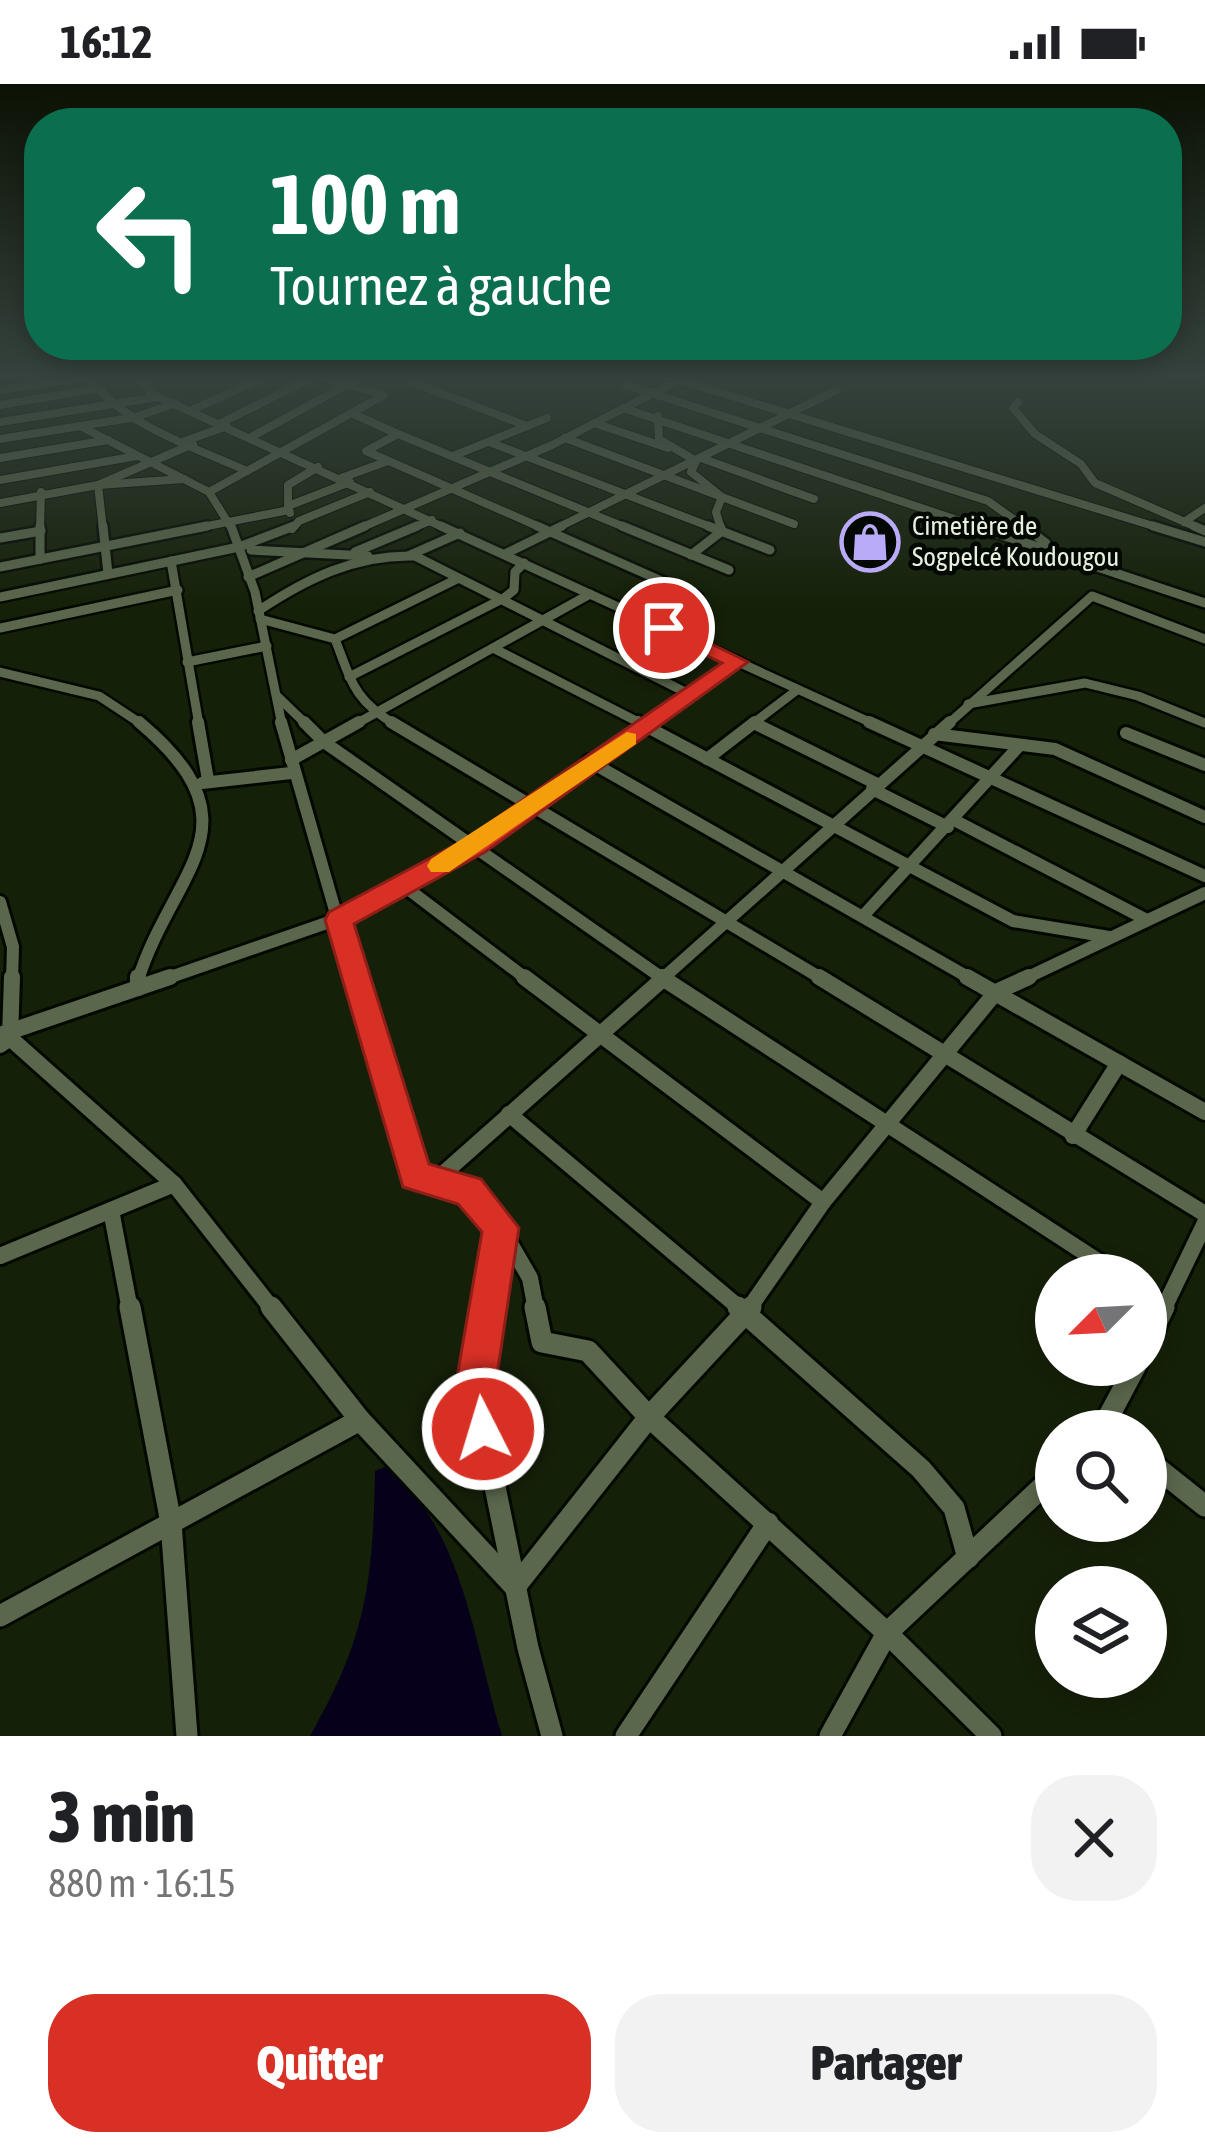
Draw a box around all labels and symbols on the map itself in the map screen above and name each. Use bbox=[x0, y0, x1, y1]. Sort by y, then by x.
place label: Cimetière de Sogpelcé Koudougou bbox=[912, 510, 1119, 572]
shop icon: Cimetière de Sogpelcé Koudougou bbox=[839, 511, 901, 573]
pin bbox=[613, 577, 715, 679]
north arrow bbox=[1035, 1254, 1167, 1386]
position arrow bbox=[420, 1366, 546, 1492]

